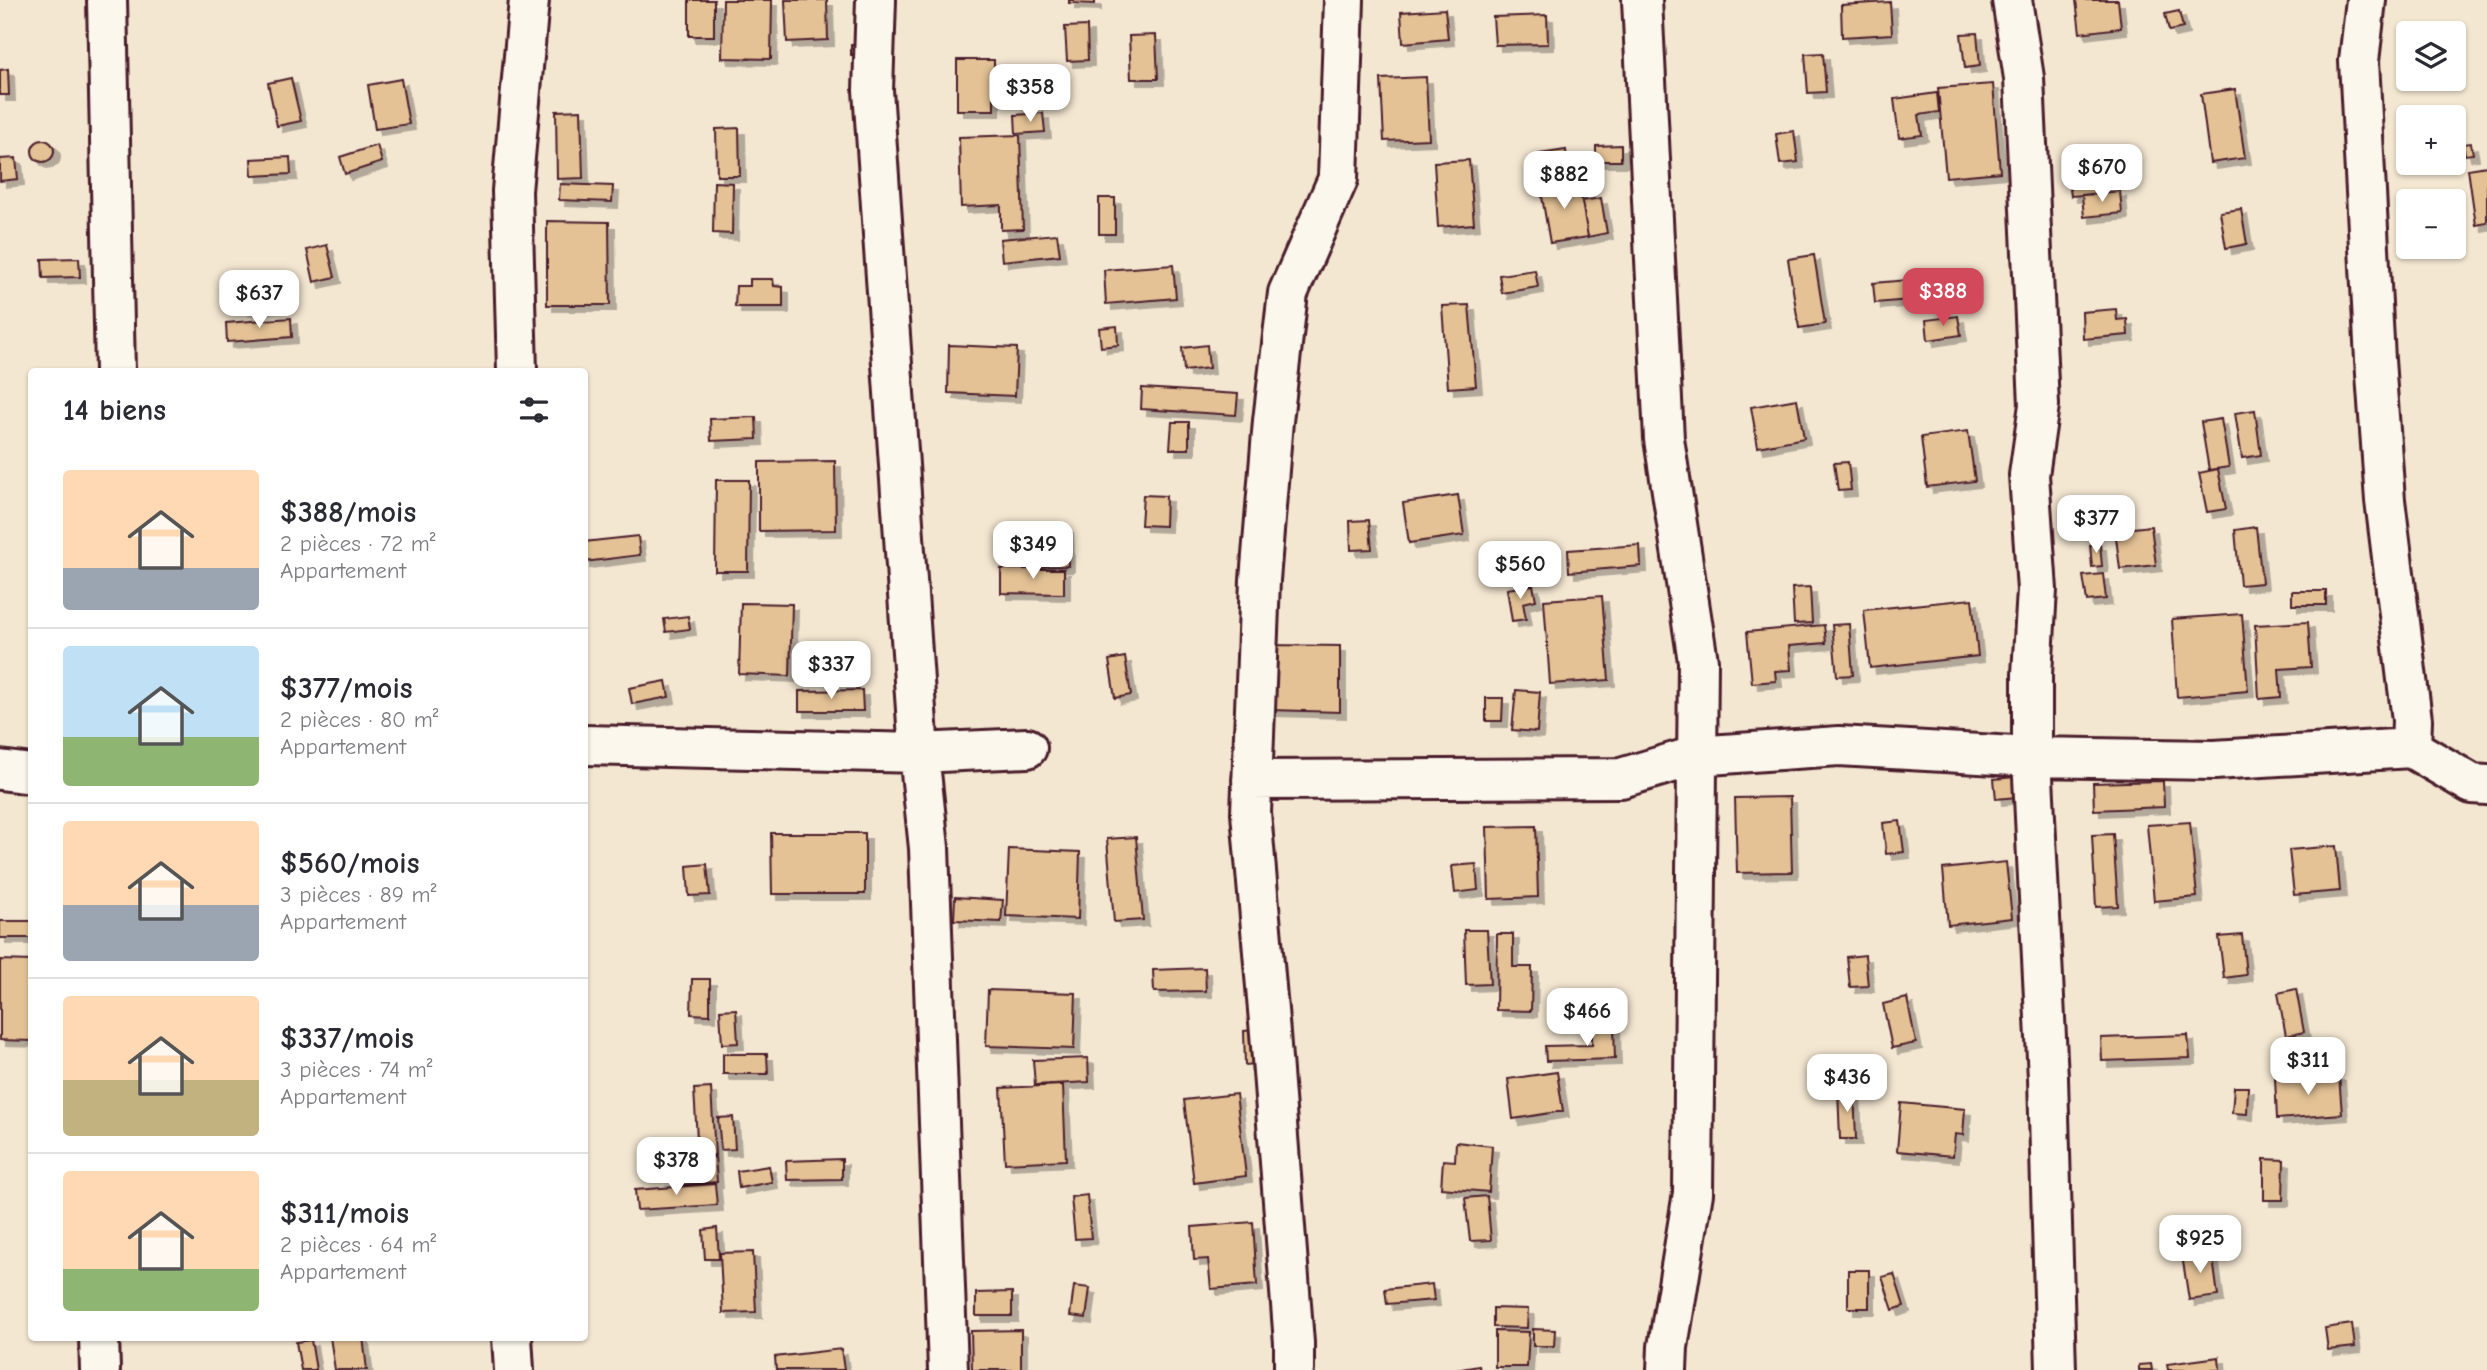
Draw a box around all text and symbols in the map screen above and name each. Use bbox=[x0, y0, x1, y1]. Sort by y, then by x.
map controls bbox=[2396, 21, 2466, 259]
button: layers bbox=[2396, 21, 2466, 91]
pin: $358 bbox=[989, 64, 1071, 124]
text: $358 bbox=[1005, 73, 1055, 100]
button: + bbox=[2396, 105, 2466, 175]
pin: $670 bbox=[2061, 144, 2143, 204]
pin: $882 bbox=[1523, 152, 1605, 211]
text: $670 bbox=[2077, 153, 2127, 180]
text: $882 bbox=[1540, 160, 1588, 187]
button: − bbox=[2396, 189, 2466, 259]
pin: $388 bbox=[1902, 268, 1984, 328]
pin: $637 bbox=[218, 270, 300, 330]
text: $388 bbox=[1919, 277, 1967, 304]
text: $637 bbox=[235, 279, 283, 306]
icon: filters bbox=[515, 391, 553, 429]
text: 14 biens bbox=[63, 393, 166, 428]
text: $388/mois bbox=[280, 495, 416, 530]
pin: $377 bbox=[2055, 496, 2137, 555]
icon: home bbox=[119, 498, 203, 582]
text: $377 bbox=[2073, 504, 2119, 531]
pin: $349 bbox=[992, 522, 1074, 581]
text: 2 pièces · 72 m² bbox=[280, 530, 436, 557]
text: $349 bbox=[1009, 530, 1057, 557]
pin: $560 bbox=[1479, 542, 1561, 601]
text: $560 bbox=[1494, 550, 1546, 577]
text: Appartement bbox=[280, 557, 406, 584]
pin: $337 bbox=[790, 642, 872, 701]
text: $337 bbox=[808, 650, 854, 677]
text: $377/mois bbox=[280, 671, 412, 706]
icon: home bbox=[119, 674, 203, 758]
text: 2 pièces · 80 m² bbox=[280, 706, 439, 733]
text: Appartement bbox=[280, 733, 406, 760]
text: $560/mois bbox=[280, 846, 419, 881]
icon: home bbox=[119, 849, 203, 933]
text: 3 pièces · 89 m² bbox=[280, 881, 436, 908]
text: Appartement bbox=[280, 908, 406, 935]
pin: $466 bbox=[1546, 988, 1628, 1048]
text: $466 bbox=[1563, 997, 1611, 1024]
text: $337/mois bbox=[280, 1021, 414, 1056]
icon: home bbox=[119, 1024, 203, 1108]
pin: $311 bbox=[2267, 1038, 2349, 1097]
text: $311 bbox=[2286, 1046, 2330, 1073]
pin: $436 bbox=[1806, 1054, 1888, 1114]
text: 3 pièces · 74 m² bbox=[280, 1056, 432, 1083]
text: $436 bbox=[1823, 1063, 1871, 1090]
text: Appartement bbox=[280, 1083, 406, 1110]
pin: $378 bbox=[635, 1138, 717, 1197]
text: $378 bbox=[653, 1146, 699, 1173]
text: $311/mois bbox=[280, 1196, 409, 1231]
icon: home bbox=[119, 1199, 203, 1283]
pin: $925 bbox=[2159, 1216, 2241, 1275]
text: $925 bbox=[2175, 1224, 2225, 1251]
text: 2 pièces · 64 m² bbox=[280, 1231, 436, 1258]
text: Appartement bbox=[280, 1258, 406, 1285]

